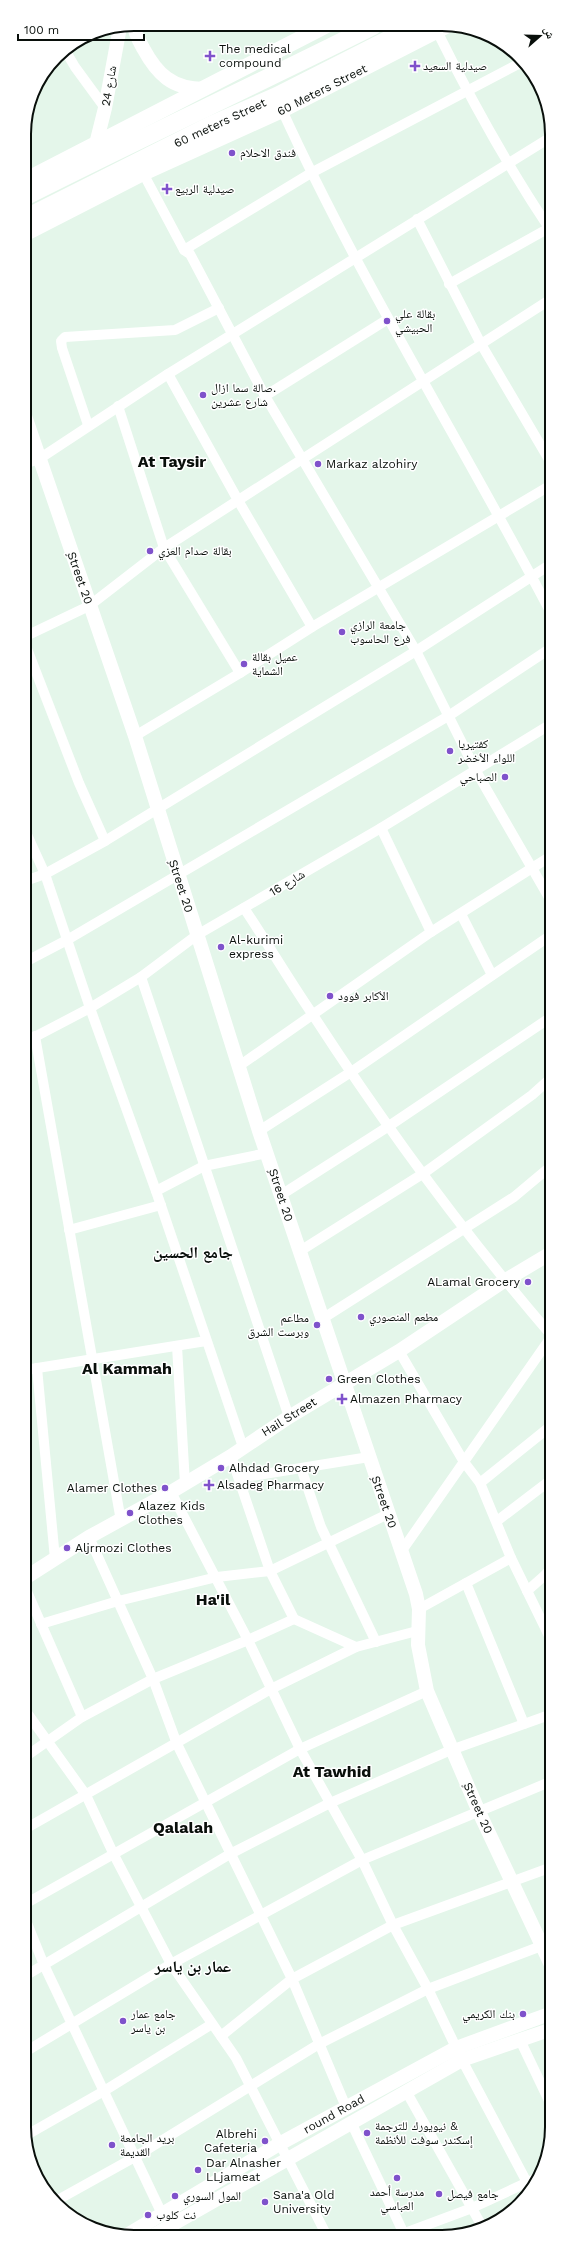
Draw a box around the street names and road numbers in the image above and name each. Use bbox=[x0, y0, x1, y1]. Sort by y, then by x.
street label: 60 Meters Street bbox=[275, 61, 369, 119]
street label: شارع 24 bbox=[99, 65, 120, 108]
street label: 60 meters Street bbox=[172, 95, 268, 151]
street label: ٍStreet 20 bbox=[64, 550, 96, 606]
street label: ٍStreet 20 bbox=[166, 858, 196, 914]
street label: شارع 16 bbox=[267, 867, 308, 900]
street label: ٍStreet 20 bbox=[266, 1167, 296, 1223]
street label: Hail Street bbox=[259, 1395, 319, 1439]
street label: ٍStreet 20 bbox=[368, 1474, 400, 1530]
street label: ٍStreet 20 bbox=[460, 1780, 496, 1836]
street label: round Road bbox=[301, 2091, 367, 2137]

